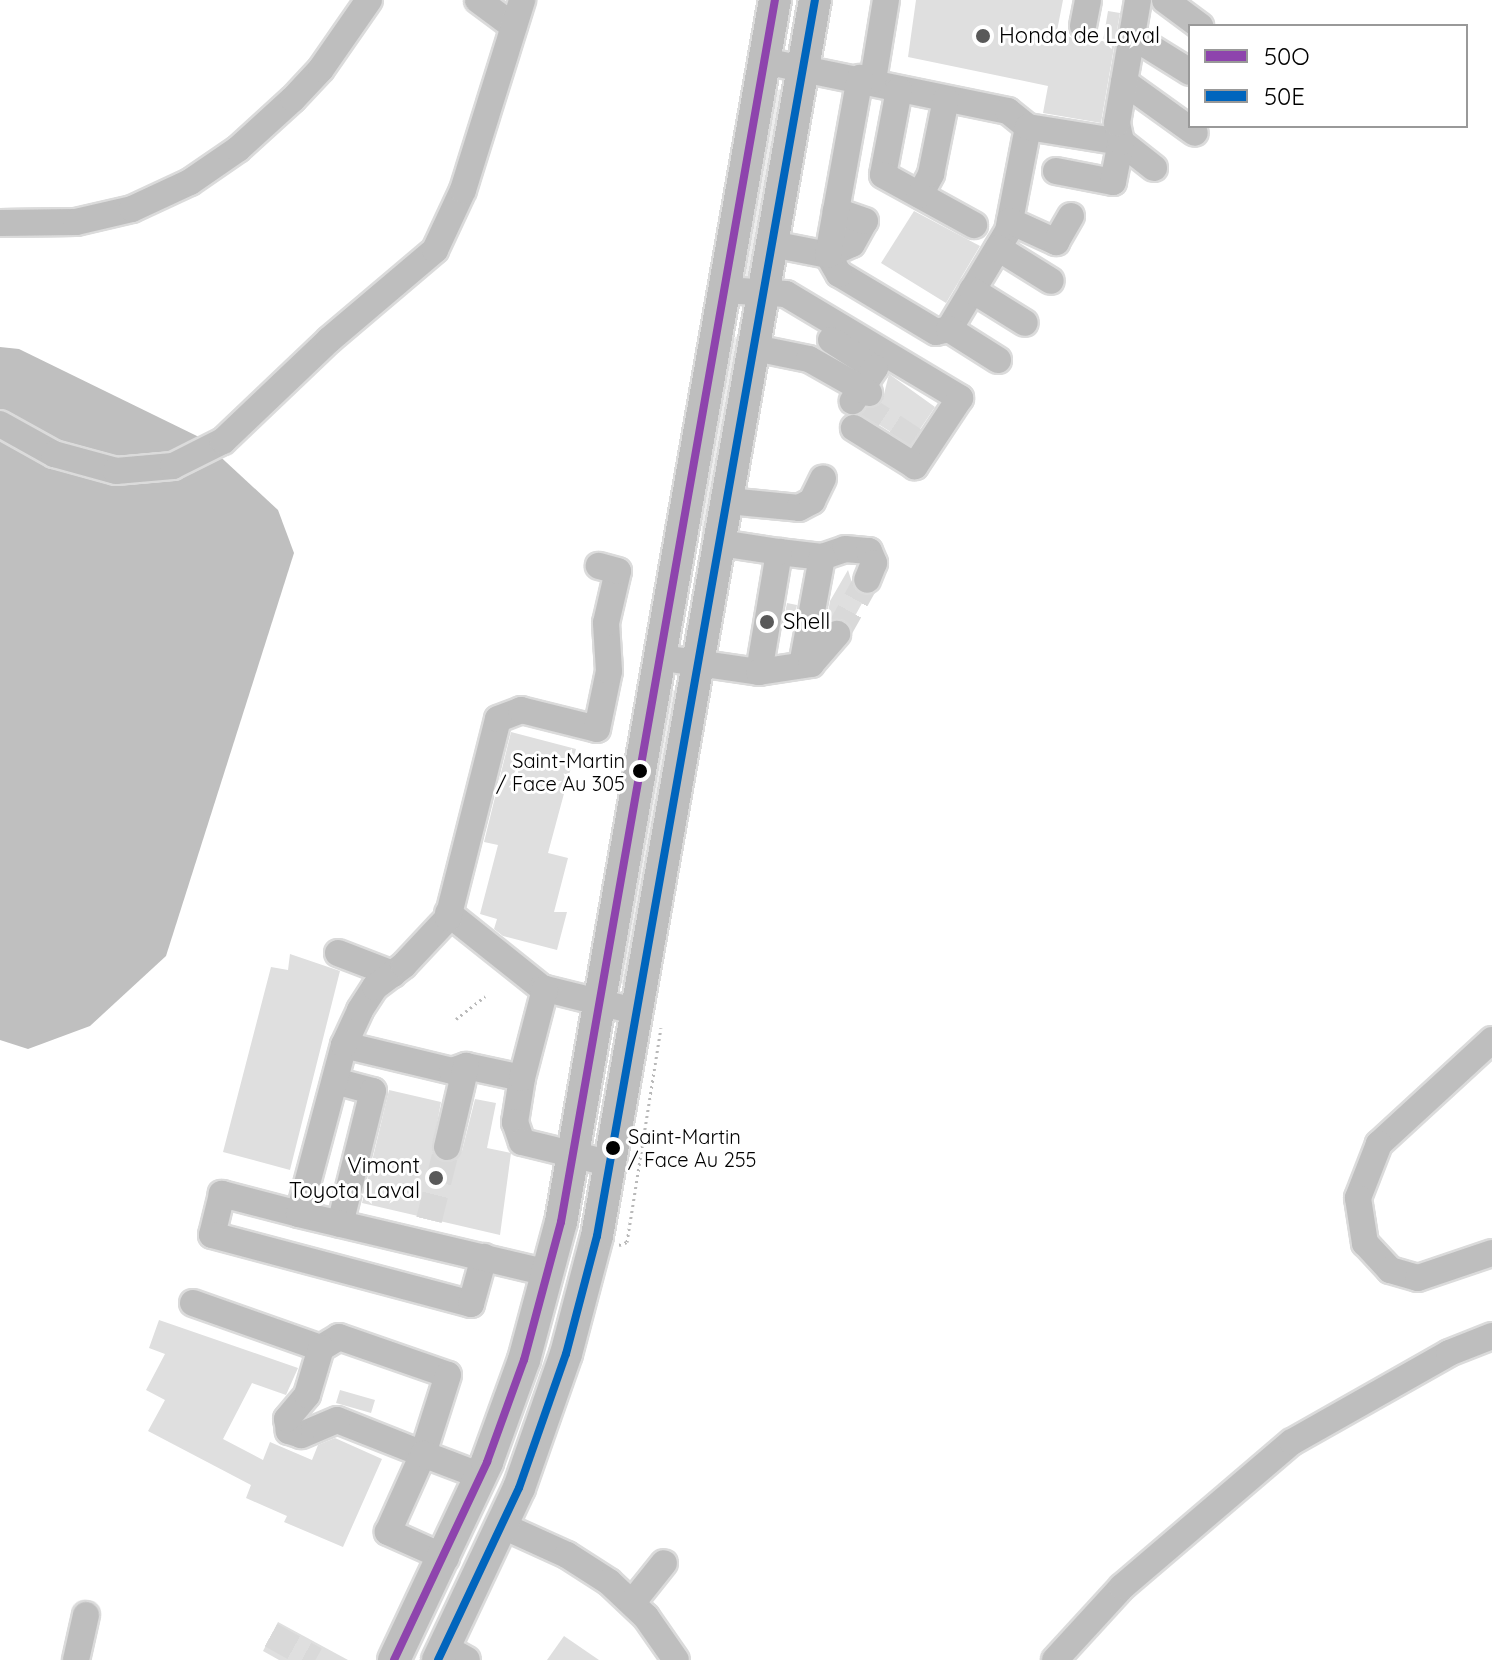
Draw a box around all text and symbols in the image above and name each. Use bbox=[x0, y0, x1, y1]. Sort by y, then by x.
place label: Honda de Laval bbox=[999, 23, 1160, 49]
legend bbox=[1188, 24, 1468, 128]
marker: Honda de Laval bbox=[974, 27, 992, 45]
text: 50O bbox=[1264, 41, 1310, 71]
text: 50E bbox=[1264, 81, 1305, 111]
place label: Shell bbox=[783, 609, 830, 635]
marker: Shell bbox=[758, 613, 776, 631]
place label: Saint-Martin / Face Au 305 bbox=[496, 748, 625, 795]
marker: Saint-Martin / Face Au 305 bbox=[632, 763, 648, 779]
place label: Saint-Martin / Face Au 255 bbox=[628, 1124, 757, 1171]
marker: Saint-Martin / Face Au 255 bbox=[605, 1140, 621, 1156]
place label: Vimont Toyota Laval bbox=[289, 1152, 420, 1204]
marker: Vimont Toyota Laval bbox=[427, 1169, 445, 1187]

